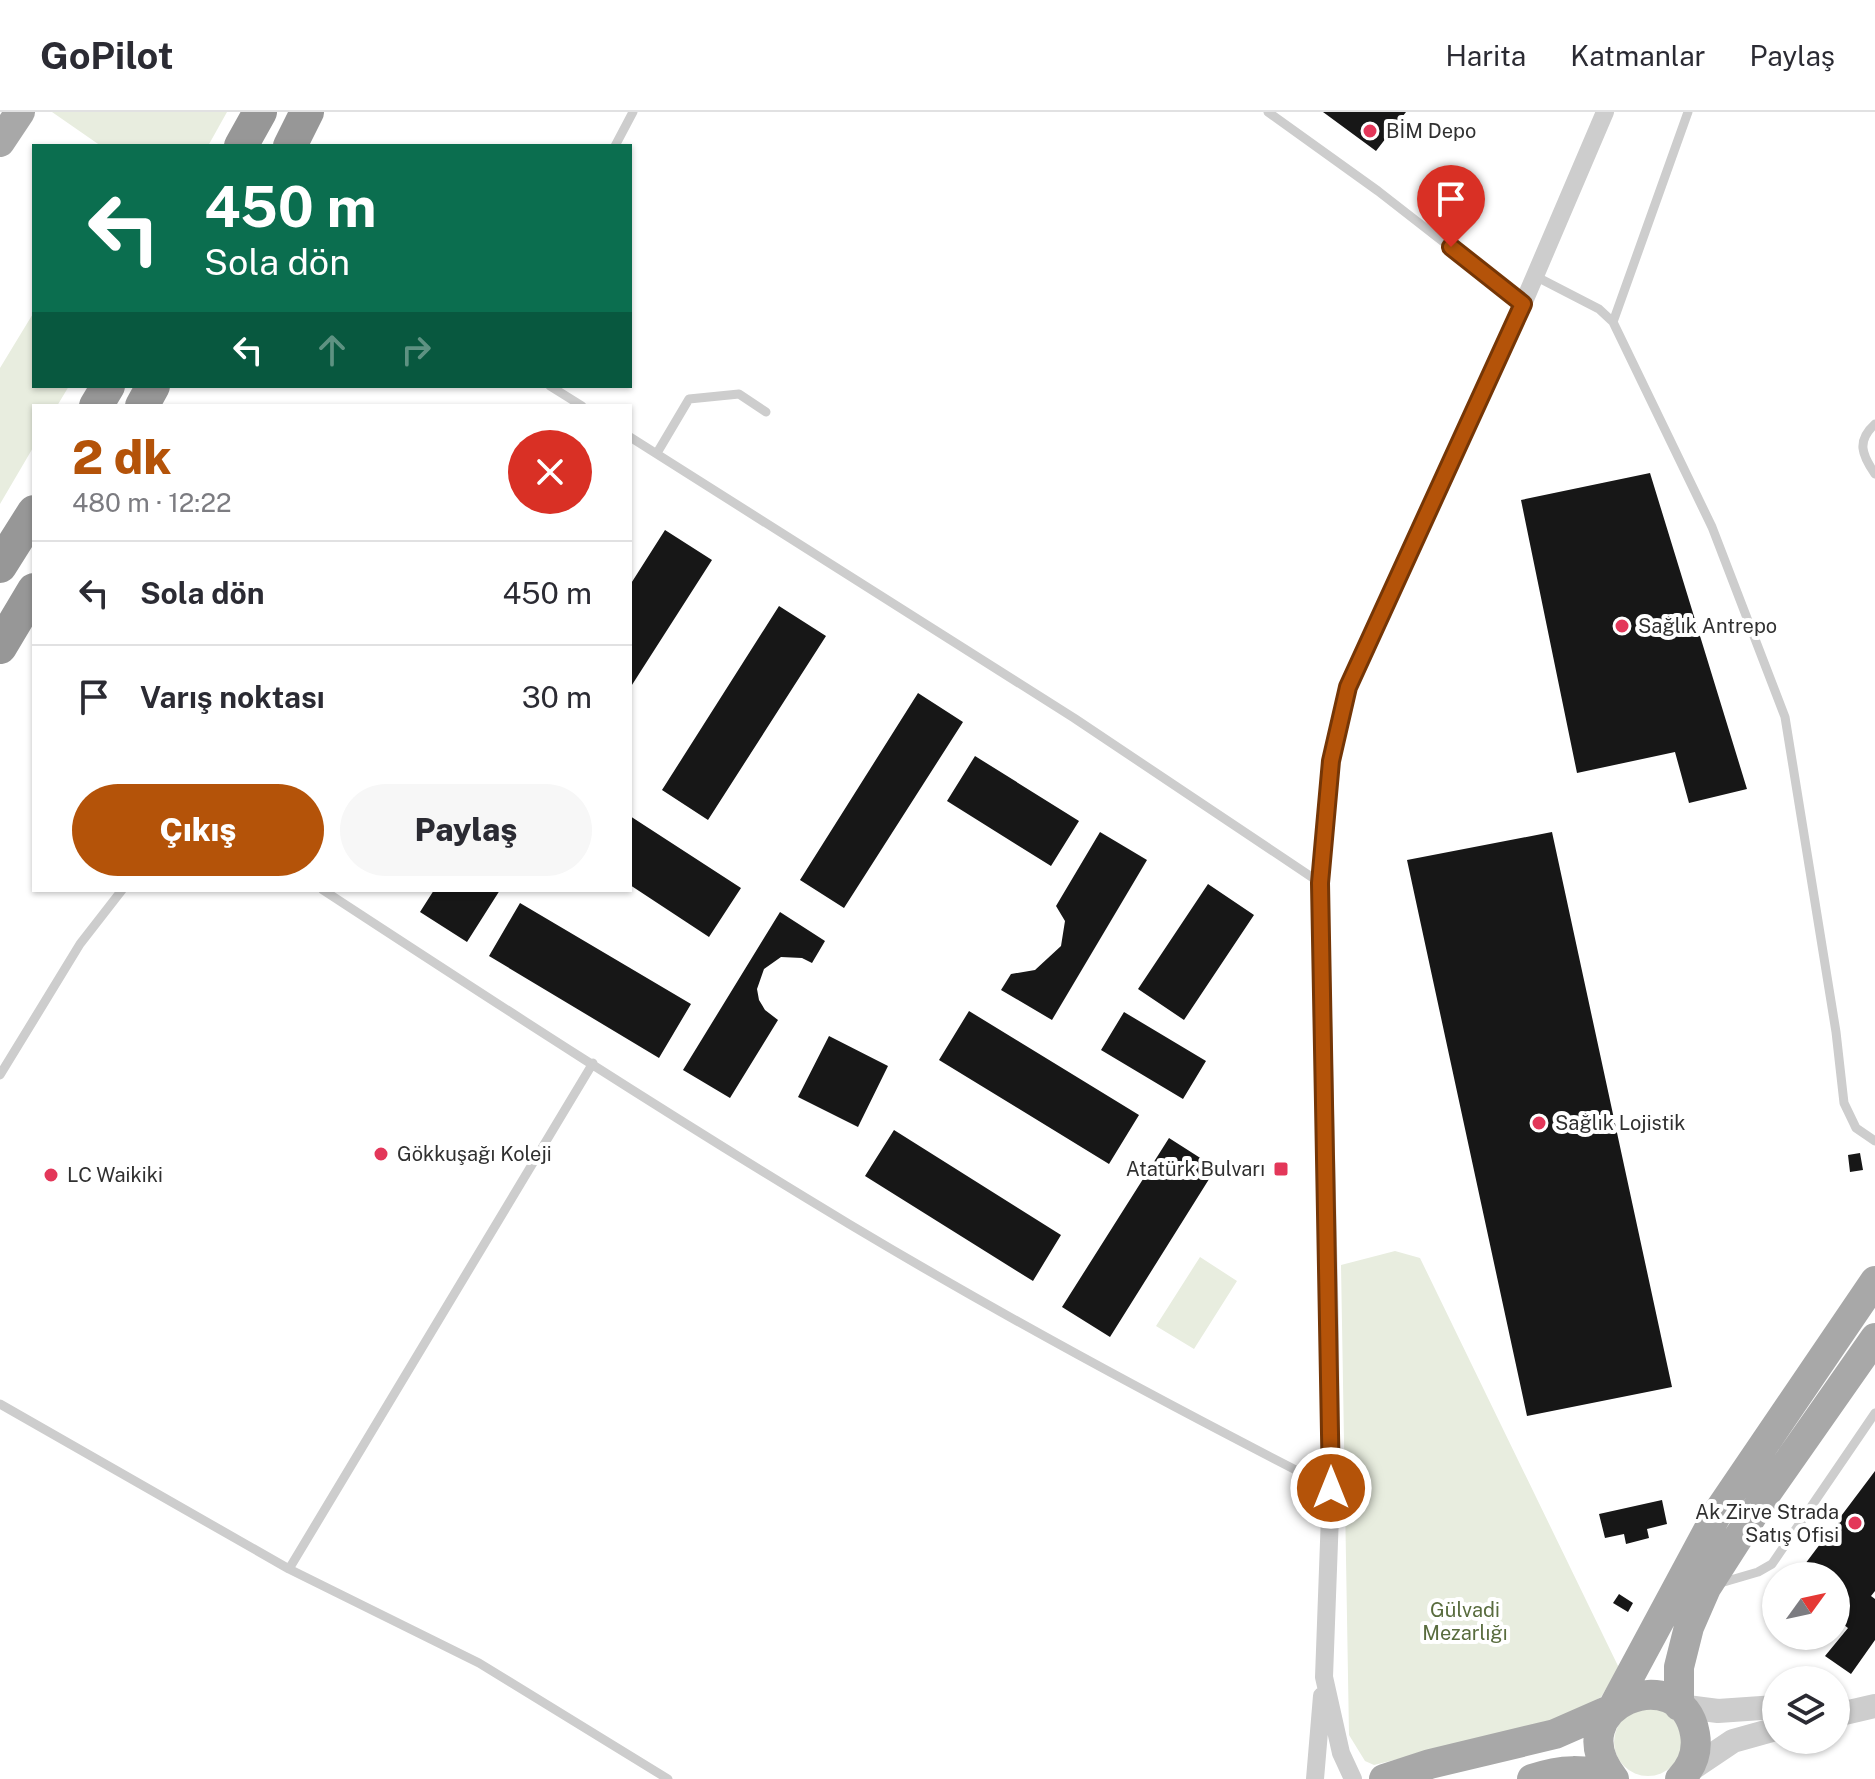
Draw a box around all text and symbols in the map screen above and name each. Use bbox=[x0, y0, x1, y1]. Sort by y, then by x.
text: GoPilot bbox=[40, 33, 174, 78]
text: Harita bbox=[1445, 39, 1526, 72]
text: Katmanlar bbox=[1570, 39, 1706, 72]
text: Paylaş bbox=[1750, 39, 1835, 72]
place label: BİM Depo bbox=[1386, 119, 1476, 143]
marker: BİM Depo bbox=[1361, 122, 1379, 140]
pin bbox=[1417, 165, 1485, 247]
text: 450 m bbox=[204, 174, 377, 240]
icon: left bbox=[72, 176, 176, 280]
icon: arrive bbox=[1429, 177, 1473, 221]
text: Sola dön bbox=[204, 241, 350, 283]
icon: left bbox=[226, 328, 270, 372]
icon: ahead bbox=[310, 328, 354, 372]
icon: right bbox=[394, 328, 438, 372]
text: 2 dk bbox=[72, 428, 171, 485]
button: close bbox=[508, 430, 592, 514]
text: 480 m · 12:22 bbox=[72, 487, 232, 518]
icon: left bbox=[72, 571, 116, 615]
text: Sola dön bbox=[140, 575, 264, 611]
text: 450 m bbox=[503, 575, 592, 611]
place label: Sağlık Antrepo bbox=[1638, 614, 1777, 638]
marker: Sağlık Antrepo bbox=[1613, 617, 1631, 635]
icon: arrive bbox=[72, 675, 116, 719]
text: Varış noktası bbox=[140, 679, 325, 715]
text: 30 m bbox=[522, 679, 592, 715]
button: Çıkış bbox=[72, 784, 324, 876]
button: Paylaş bbox=[340, 784, 592, 876]
place label: Sağlık Lojistik bbox=[1555, 1111, 1685, 1135]
marker: Sağlık Lojistik bbox=[1530, 1114, 1548, 1132]
place label: Gökkuşağı Koleji bbox=[397, 1142, 552, 1166]
marker: Gökkuşağı Koleji bbox=[372, 1145, 390, 1163]
place label: Atatürk Bulvarı bbox=[1126, 1157, 1265, 1181]
marker: Atatürk Bulvarı bbox=[1272, 1160, 1290, 1178]
place label: LC Waikiki bbox=[67, 1163, 163, 1187]
marker: LC Waikiki bbox=[42, 1166, 60, 1184]
position arrow bbox=[1289, 1446, 1373, 1530]
place label: Ak Zirve Strada Satış Ofisi bbox=[1695, 1500, 1839, 1547]
marker: Ak Zirve Strada Satış Ofisi bbox=[1846, 1514, 1864, 1532]
north arrow bbox=[1762, 1562, 1850, 1650]
map controls bbox=[1762, 1562, 1850, 1754]
park label: Gülvadi Mezarlığı bbox=[1422, 1598, 1508, 1645]
button: layers bbox=[1762, 1666, 1850, 1754]

